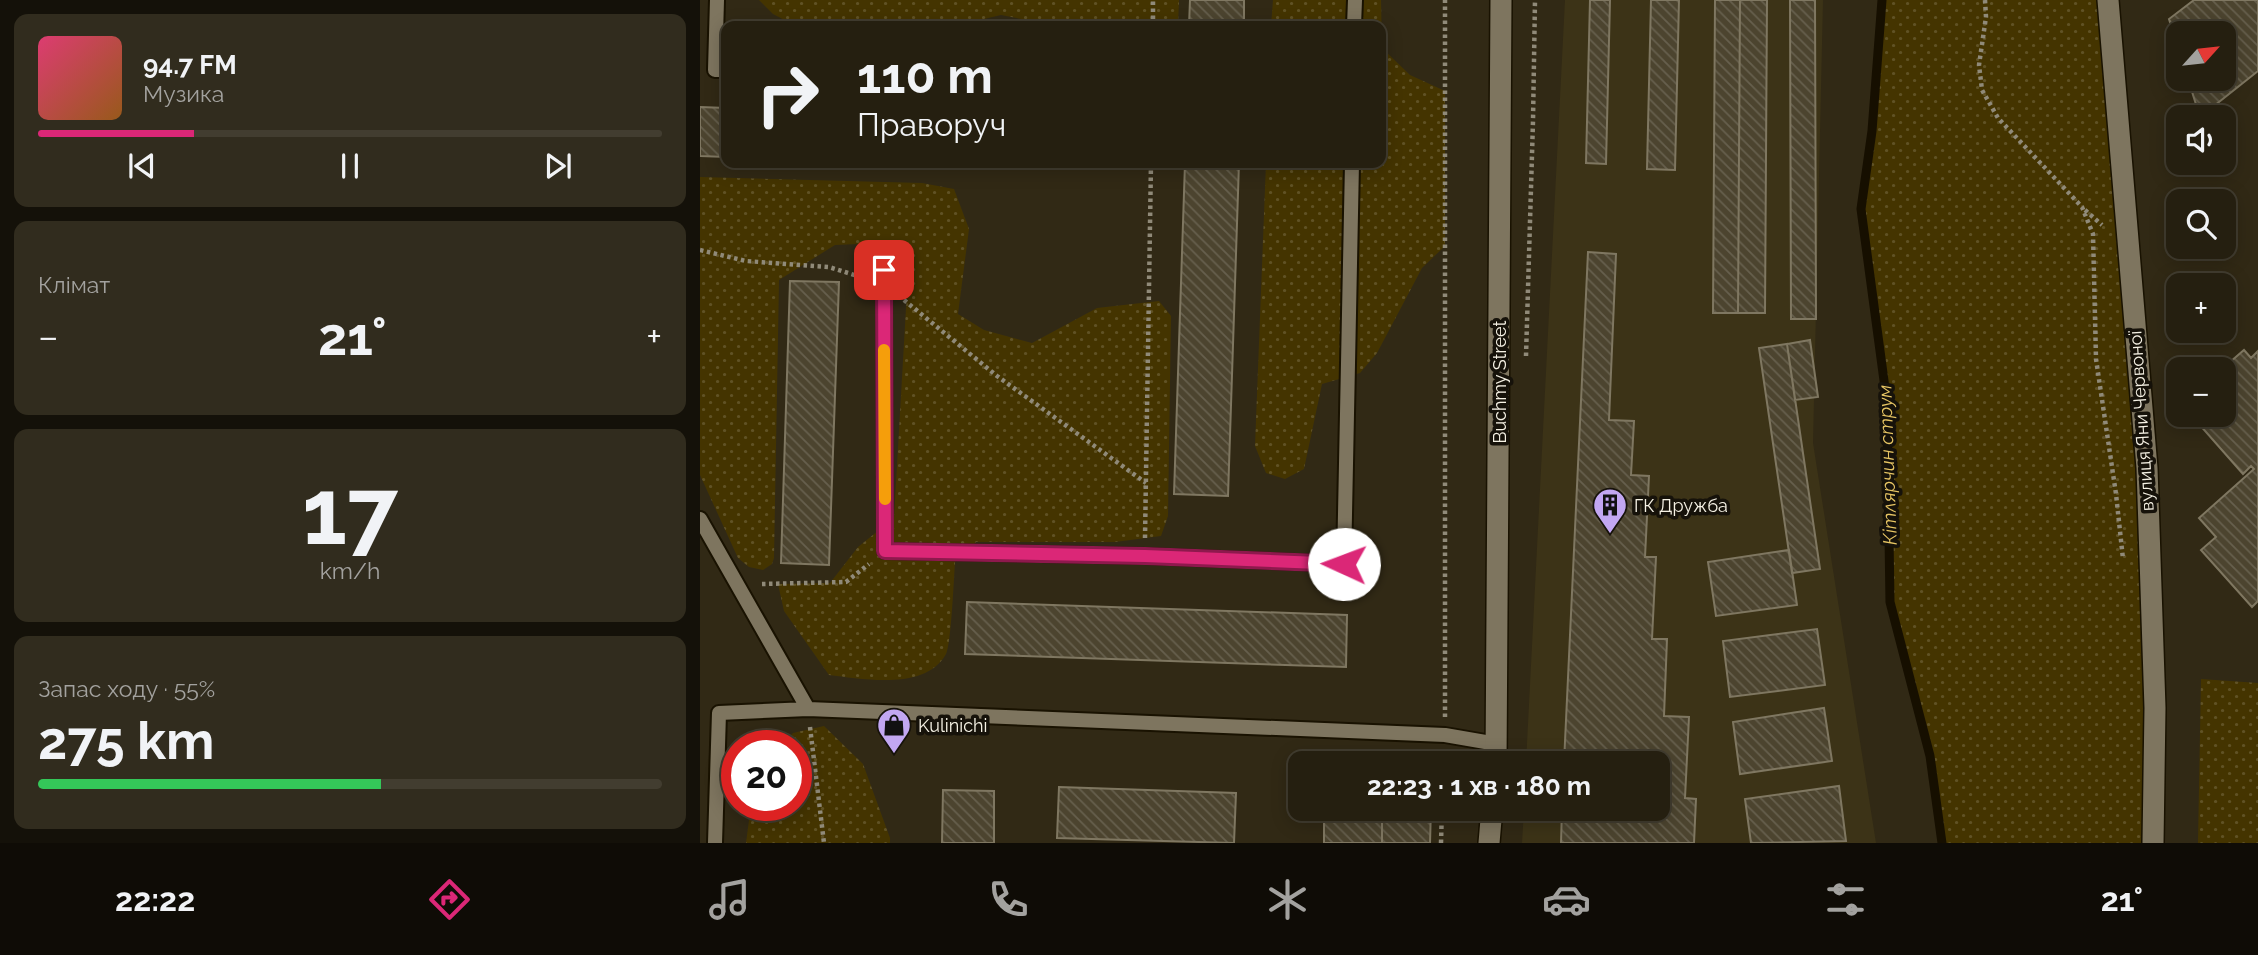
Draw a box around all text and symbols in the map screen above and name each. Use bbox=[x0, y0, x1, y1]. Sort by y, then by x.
north arrow bbox=[2166, 21, 2236, 91]
map controls bbox=[2166, 21, 2236, 427]
text: 110 m bbox=[857, 47, 993, 104]
icon: right bbox=[742, 49, 833, 140]
text: 94.7 FM bbox=[143, 50, 237, 80]
text: Музика bbox=[143, 80, 224, 107]
button: sound bbox=[2166, 105, 2236, 175]
text: Праворуч bbox=[857, 106, 1006, 143]
icon: previous bbox=[123, 147, 161, 185]
icon: pause bbox=[331, 147, 369, 185]
icon: next bbox=[539, 147, 577, 185]
button: search bbox=[2166, 189, 2236, 259]
pin bbox=[854, 240, 914, 300]
icon: arrive bbox=[865, 251, 903, 289]
text: Клімат bbox=[38, 271, 110, 298]
button: + bbox=[2166, 273, 2236, 343]
text: 21° bbox=[318, 306, 387, 367]
text: − bbox=[38, 314, 58, 359]
text: + bbox=[646, 314, 662, 359]
street label: Buchmy Street bbox=[1489, 320, 1510, 444]
street label: вулиця Яни Червоної bbox=[2124, 330, 2158, 512]
button: − bbox=[2166, 357, 2236, 427]
water label: Кітлярчин струм bbox=[1873, 384, 1901, 546]
text: 17 bbox=[302, 458, 398, 565]
building icon: ГК Дружба bbox=[1591, 486, 1629, 535]
place label: ГК Дружба bbox=[1634, 495, 1728, 516]
position arrow bbox=[1307, 527, 1381, 601]
text: km/h bbox=[320, 557, 380, 584]
text: Запас ходу · 55% bbox=[38, 675, 215, 702]
shop icon: Kulinichi bbox=[875, 706, 913, 755]
text: 275 km bbox=[38, 710, 215, 771]
place label: Kulinichi bbox=[918, 715, 988, 736]
speed limit sign: 20 bbox=[721, 730, 812, 821]
text: 22:23 · 1 хв · 180 m bbox=[1367, 771, 1591, 801]
icon: directions bbox=[425, 875, 474, 924]
icon: music bbox=[705, 875, 754, 924]
icon: phone bbox=[984, 875, 1033, 924]
icon: climate bbox=[1263, 875, 1312, 924]
icon: car bbox=[1542, 875, 1591, 924]
icon: filters bbox=[1821, 875, 1870, 924]
text: 22:22 bbox=[115, 881, 195, 918]
text: 21° bbox=[2101, 881, 2143, 918]

